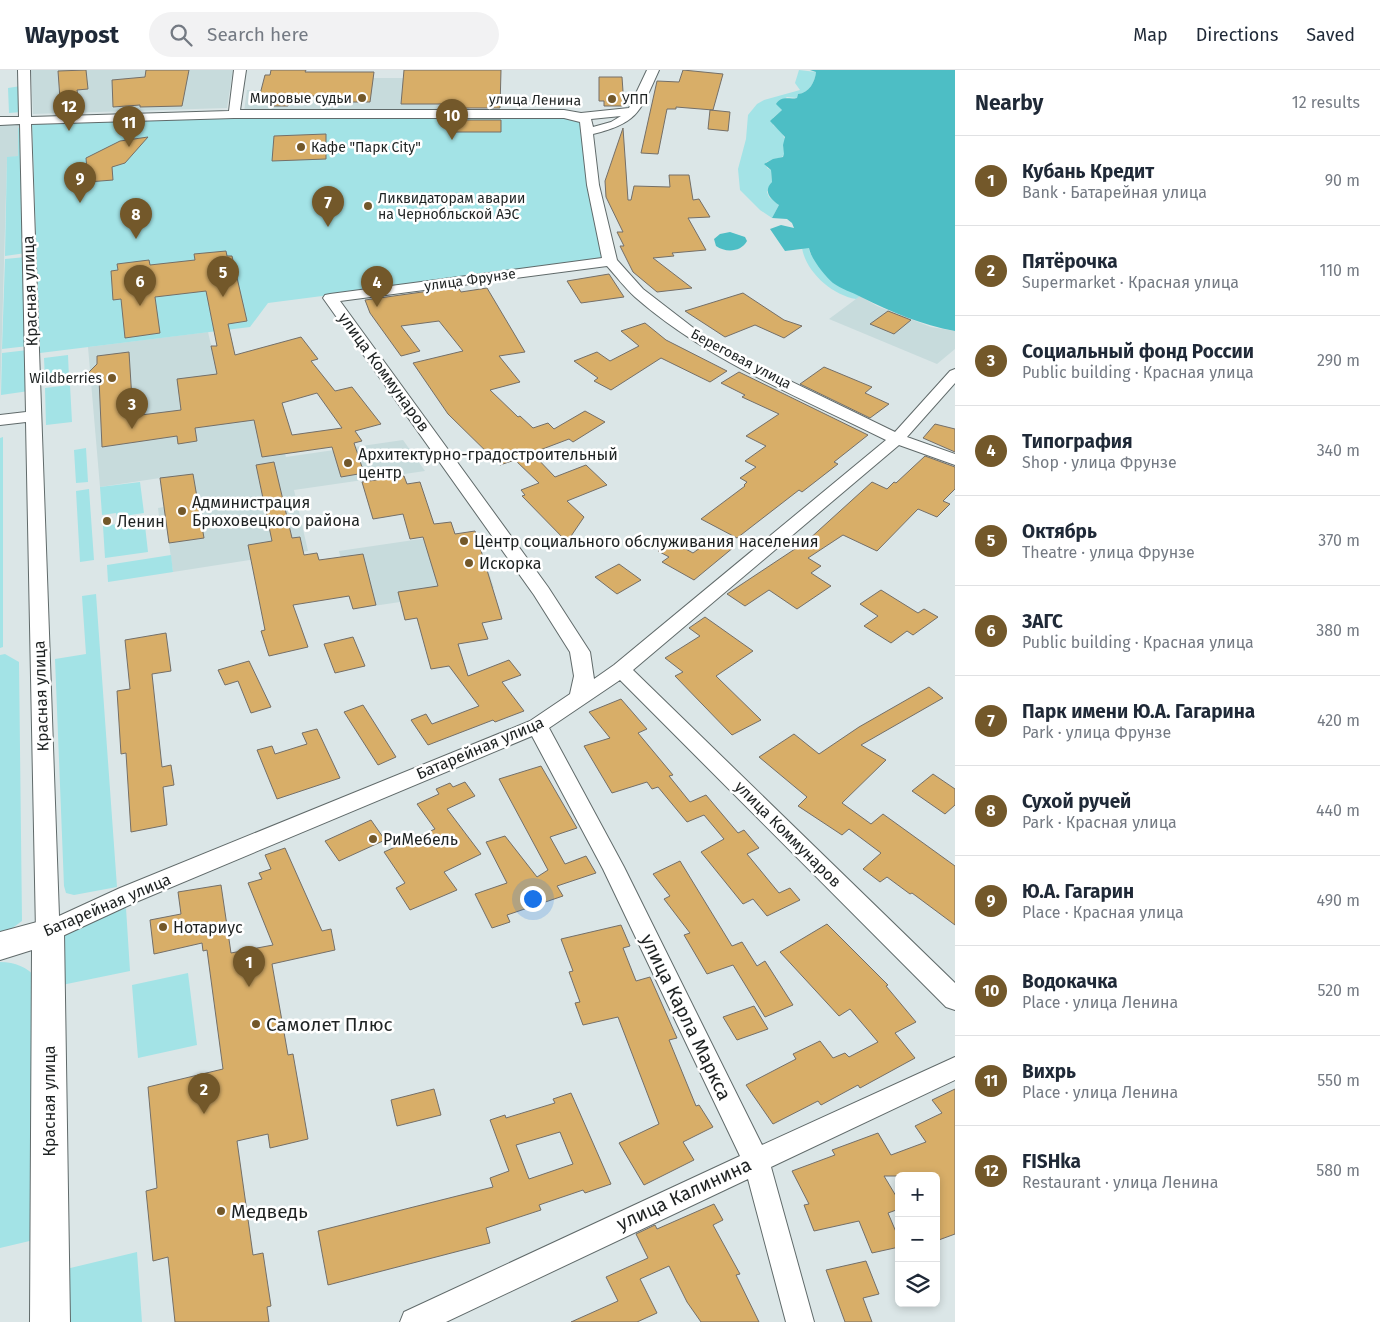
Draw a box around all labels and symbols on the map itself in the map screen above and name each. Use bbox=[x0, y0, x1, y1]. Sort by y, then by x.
pin: 12 bbox=[53, 90, 85, 131]
place label: Мировые судьи bbox=[250, 90, 352, 107]
street label: улица Ленина bbox=[489, 91, 581, 109]
place label: УПП bbox=[622, 91, 648, 108]
marker: Мировые судьи bbox=[356, 92, 368, 104]
marker: УПП bbox=[606, 93, 618, 105]
pin: 10 bbox=[436, 99, 468, 140]
pin: 11 bbox=[113, 106, 145, 147]
place label: Кафе "Парк City" bbox=[311, 139, 421, 156]
marker: Кафе "Парк City" bbox=[295, 141, 307, 153]
pin: 9 bbox=[64, 162, 96, 203]
pin: 7 bbox=[312, 186, 344, 227]
place label: Ликвидаторам аварии на Чернобльской АЭС bbox=[378, 190, 525, 223]
pin: 8 bbox=[120, 198, 152, 239]
marker: Ликвидаторам аварии на Чернобльской АЭС bbox=[362, 200, 374, 212]
street label: Красная улица bbox=[19, 235, 41, 347]
pin: 5 bbox=[207, 256, 239, 297]
pin: 6 bbox=[124, 265, 156, 306]
street label: улица Фрунзе bbox=[423, 265, 517, 295]
pin: 4 bbox=[361, 266, 393, 307]
street label: улица Коммунаров bbox=[334, 309, 434, 435]
street label: Береговая улица bbox=[688, 325, 794, 393]
place label: Wildberries bbox=[29, 370, 102, 387]
marker: Wildberries bbox=[106, 372, 118, 384]
pin: 3 bbox=[116, 388, 148, 429]
place label: Архитектурно-градостроительный центр bbox=[358, 445, 618, 482]
marker: Архитектурно-градостроительный центр bbox=[342, 457, 354, 469]
place label: Администрация Брюховецкого района bbox=[192, 493, 360, 530]
marker: Администрация Брюховецкого района bbox=[176, 505, 188, 517]
place label: Ленин bbox=[117, 512, 165, 531]
marker: Ленин bbox=[101, 515, 113, 527]
place label: Центр социального обслуживания населения bbox=[474, 532, 819, 551]
marker: Центр социального обслуживания населения bbox=[458, 535, 470, 547]
place label: Искорка bbox=[479, 554, 541, 573]
marker: Искорка bbox=[463, 557, 475, 569]
street label: Красная улица bbox=[30, 640, 52, 752]
street label: Батарейная улица bbox=[413, 713, 547, 783]
street label: улица Коммунаров bbox=[731, 777, 845, 891]
place label: РиМебель bbox=[383, 830, 458, 849]
marker: РиМебель bbox=[367, 833, 379, 845]
street label: Батарейная улица bbox=[40, 870, 174, 940]
your location bbox=[520, 886, 546, 912]
place label: Нотариус bbox=[173, 918, 243, 937]
marker: Нотариус bbox=[157, 921, 169, 933]
street label: улица Карла Маркса bbox=[636, 930, 736, 1104]
pin: 1 bbox=[233, 946, 265, 987]
place label: Самолет Плюс bbox=[266, 1013, 393, 1036]
marker: Самолет Плюс bbox=[250, 1018, 262, 1030]
street label: Красная улица bbox=[40, 1046, 59, 1156]
pin: 2 bbox=[188, 1073, 220, 1114]
street label: улица Калинина bbox=[613, 1153, 755, 1235]
place label: Медведь bbox=[231, 1200, 308, 1223]
marker: Медведь bbox=[215, 1205, 227, 1217]

